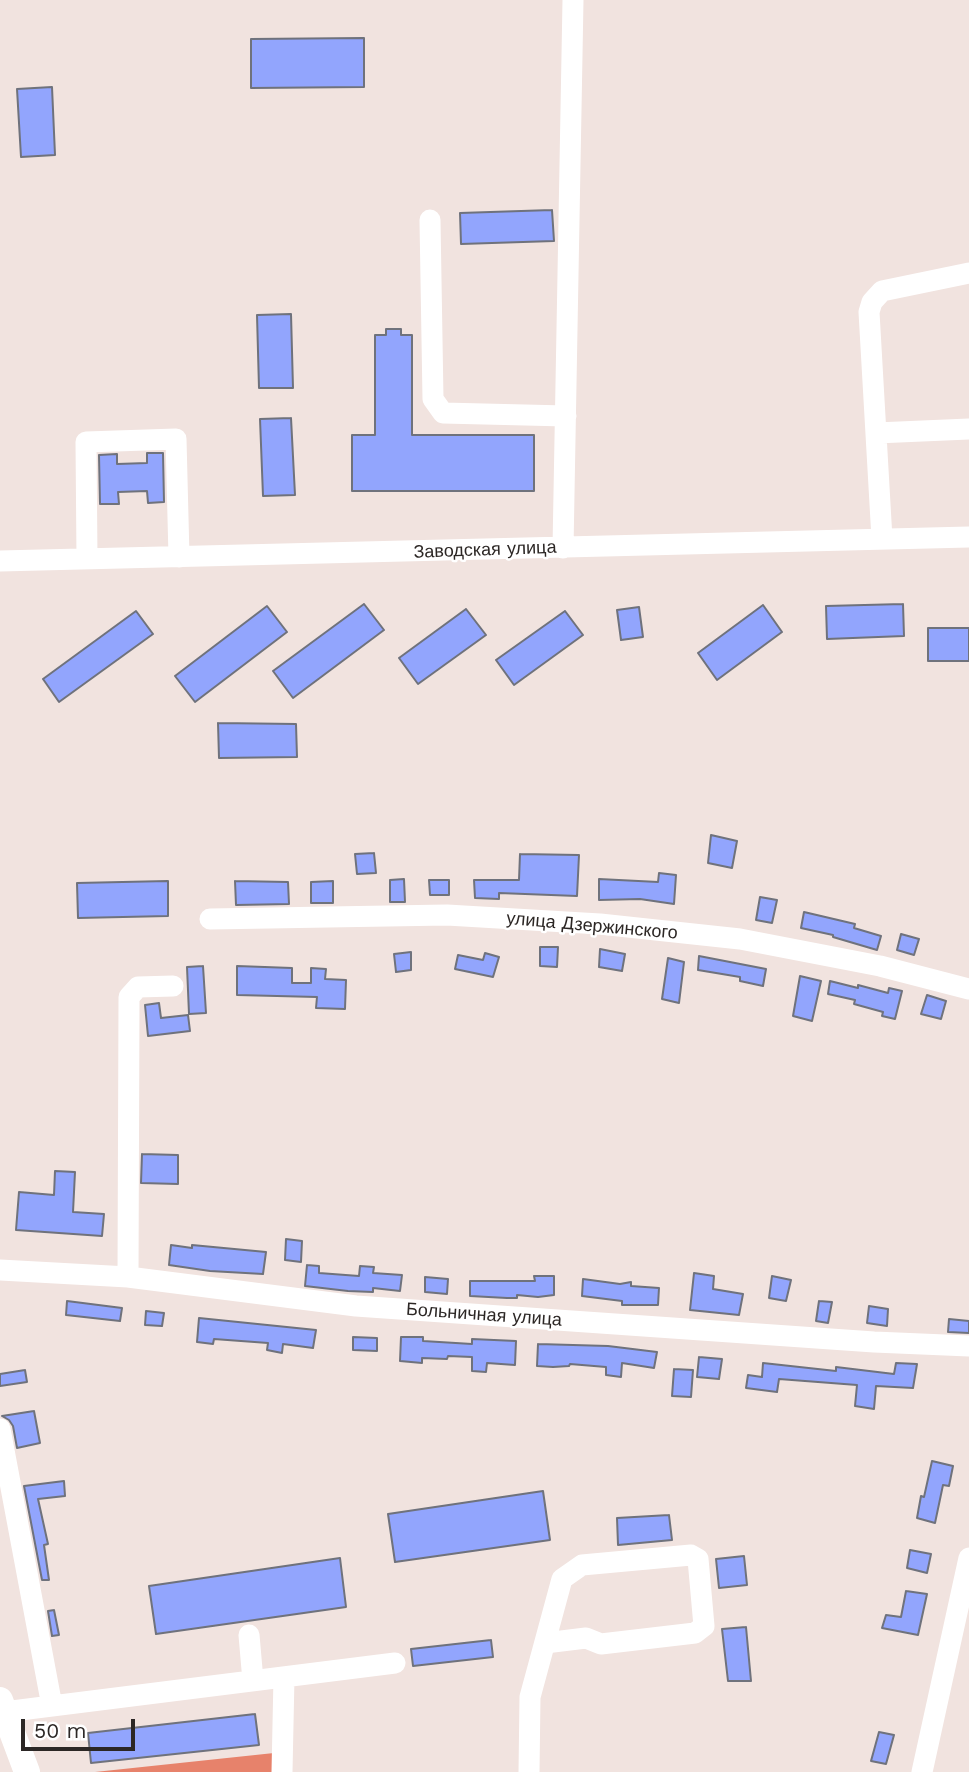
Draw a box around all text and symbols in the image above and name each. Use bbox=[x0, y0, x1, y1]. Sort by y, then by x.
street label: Заводская улица bbox=[413, 537, 557, 563]
street label: улица Дзержинского bbox=[505, 908, 679, 944]
street label: Больничная улица bbox=[405, 1299, 563, 1331]
scale bar bbox=[24, 1706, 138, 1750]
text: 50 m bbox=[34, 1718, 86, 1743]

